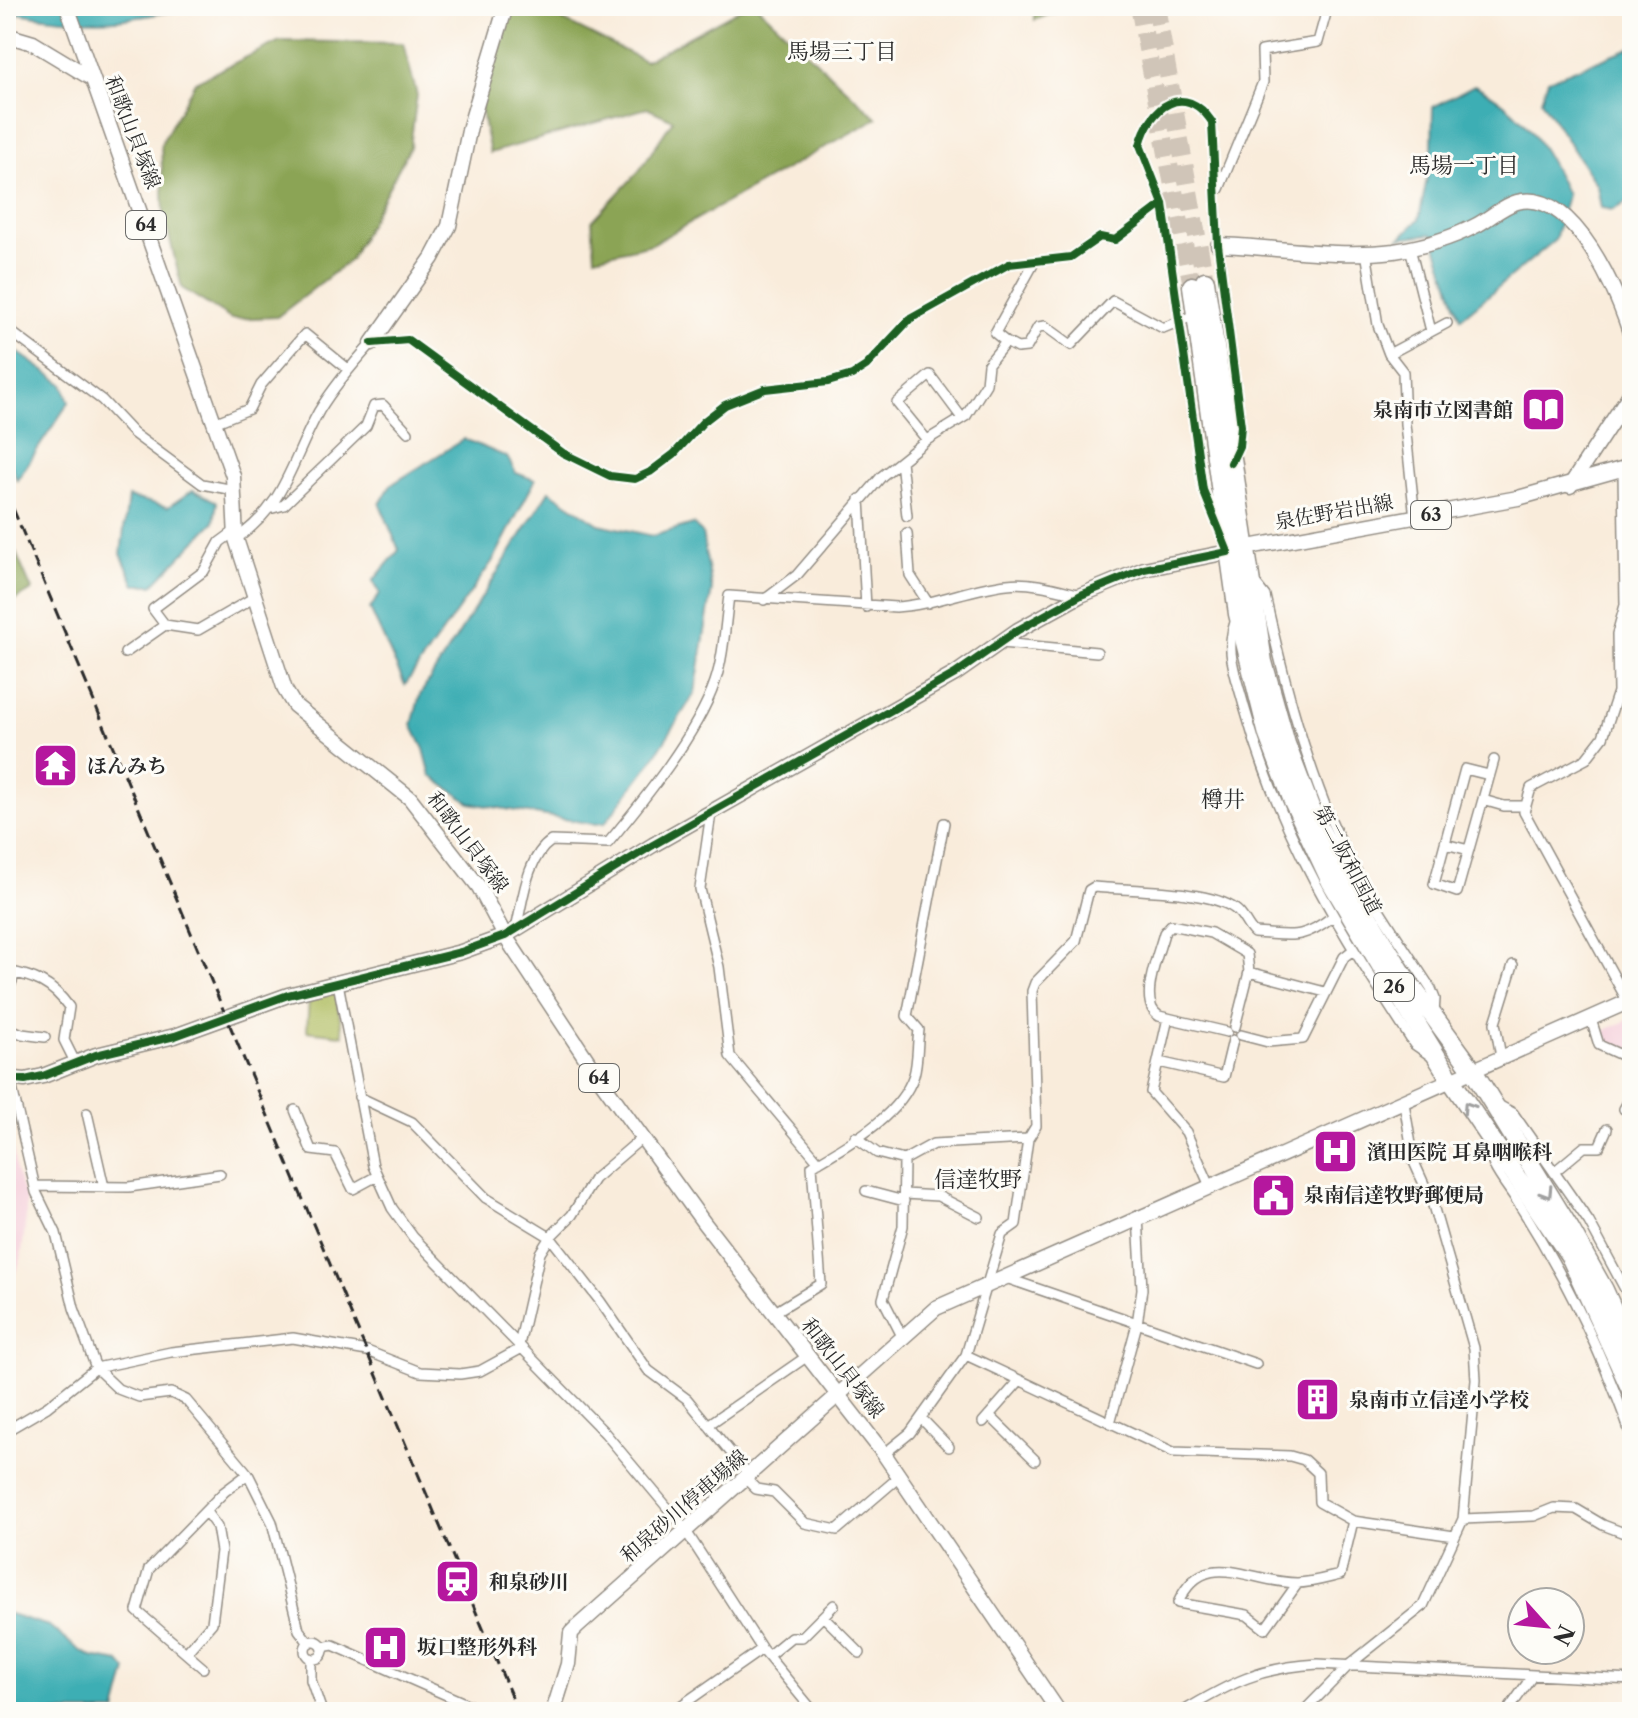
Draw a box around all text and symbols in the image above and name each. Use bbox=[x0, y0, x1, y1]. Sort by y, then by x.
district label: 馬場三丁目 bbox=[787, 38, 897, 65]
street label: 和歌山貝塚線 bbox=[100, 72, 166, 192]
district label: 馬場一丁目 bbox=[1409, 152, 1519, 179]
road number: 64 bbox=[126, 211, 166, 239]
library icon: 泉南市立図書館 bbox=[1520, 386, 1568, 434]
place label: 泉南市立図書館 bbox=[1373, 398, 1513, 422]
street label: 泉佐野岩出線 bbox=[1273, 490, 1395, 534]
road number: 63 bbox=[1411, 501, 1451, 529]
temple icon: ほんみち bbox=[32, 742, 80, 790]
place label: ほんみち bbox=[87, 754, 167, 778]
district label: 樽井 bbox=[1201, 786, 1245, 813]
street label: 和歌山貝塚線 bbox=[422, 787, 514, 897]
street label: 第二阪和国道 bbox=[1309, 801, 1387, 919]
road number: 26 bbox=[1374, 973, 1414, 1001]
road number: 64 bbox=[579, 1064, 619, 1092]
one-way arrow bbox=[1463, 1101, 1478, 1115]
hospital icon: 濱田医院 耳鼻咽喉科 bbox=[1312, 1128, 1360, 1176]
place label: 濱田医院 耳鼻咽喉科 bbox=[1367, 1140, 1552, 1164]
district label: 信達牧野 bbox=[934, 1166, 1022, 1193]
public building icon: 泉南信達牧野郵便局 bbox=[1249, 1171, 1297, 1219]
place label: 泉南信達牧野郵便局 bbox=[1304, 1183, 1484, 1207]
one-way arrow bbox=[1537, 1184, 1553, 1199]
street label: 和歌山貝塚線 bbox=[797, 1313, 889, 1423]
building icon: 泉南市立信達小学校 bbox=[1294, 1376, 1342, 1424]
place label: 泉南市立信達小学校 bbox=[1349, 1388, 1529, 1412]
street label: 和泉砂川停車場線 bbox=[616, 1444, 752, 1568]
station icon: 和泉砂川 bbox=[434, 1558, 482, 1606]
place label: 和泉砂川 bbox=[489, 1570, 569, 1594]
north arrow bbox=[1506, 1586, 1586, 1666]
text: N bbox=[1547, 1620, 1580, 1650]
hospital icon: 坂口整形外科 bbox=[362, 1623, 410, 1671]
place label: 坂口整形外科 bbox=[417, 1635, 537, 1659]

